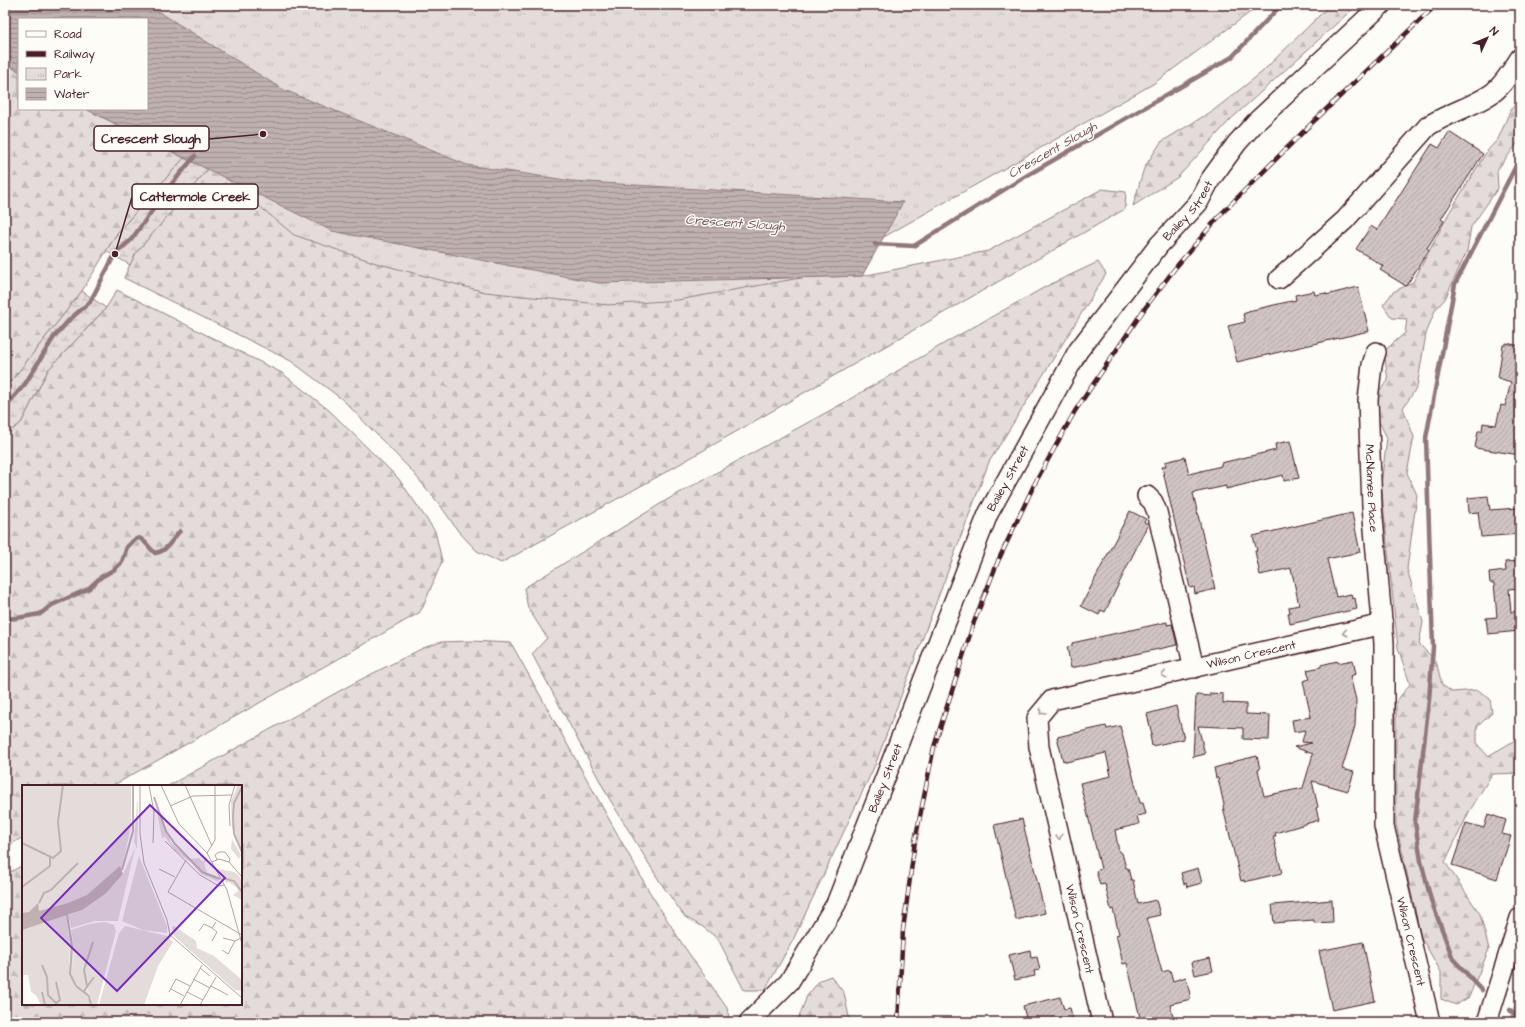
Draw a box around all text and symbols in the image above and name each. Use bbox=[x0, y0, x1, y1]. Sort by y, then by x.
legend bbox=[18, 18, 148, 110]
north arrow bbox=[1467, 18, 1507, 58]
text: N bbox=[1486, 24, 1502, 39]
text: Road bbox=[54, 26, 82, 43]
text: Railway bbox=[54, 46, 95, 64]
text: Park bbox=[54, 66, 82, 83]
text: Water bbox=[54, 86, 90, 103]
water label: Crescent Slough bbox=[1005, 117, 1101, 183]
callout: Crescent Slough bbox=[94, 126, 209, 151]
text: Crescent Slough bbox=[101, 130, 201, 150]
street label: Bailey Street bbox=[1159, 177, 1217, 245]
callout: Cattermole Creek bbox=[132, 184, 258, 209]
text: Cattermole Creek bbox=[140, 188, 251, 206]
water label: Crescent Slough bbox=[685, 211, 786, 236]
street label: Bailey Street bbox=[983, 442, 1033, 515]
street label: McNamee Place bbox=[1361, 444, 1382, 533]
one-way arrow bbox=[1342, 628, 1348, 636]
street label: Wilson Crescent bbox=[1205, 636, 1298, 673]
one-way arrow bbox=[1161, 670, 1167, 678]
one-way arrow bbox=[1040, 707, 1047, 714]
street label: Bailey Street bbox=[864, 741, 907, 815]
inset map bbox=[22, 785, 242, 1005]
one-way arrow bbox=[1055, 834, 1063, 840]
street label: Wilson Crescent bbox=[1061, 883, 1098, 976]
street label: Wilson Crescent bbox=[1392, 895, 1429, 988]

